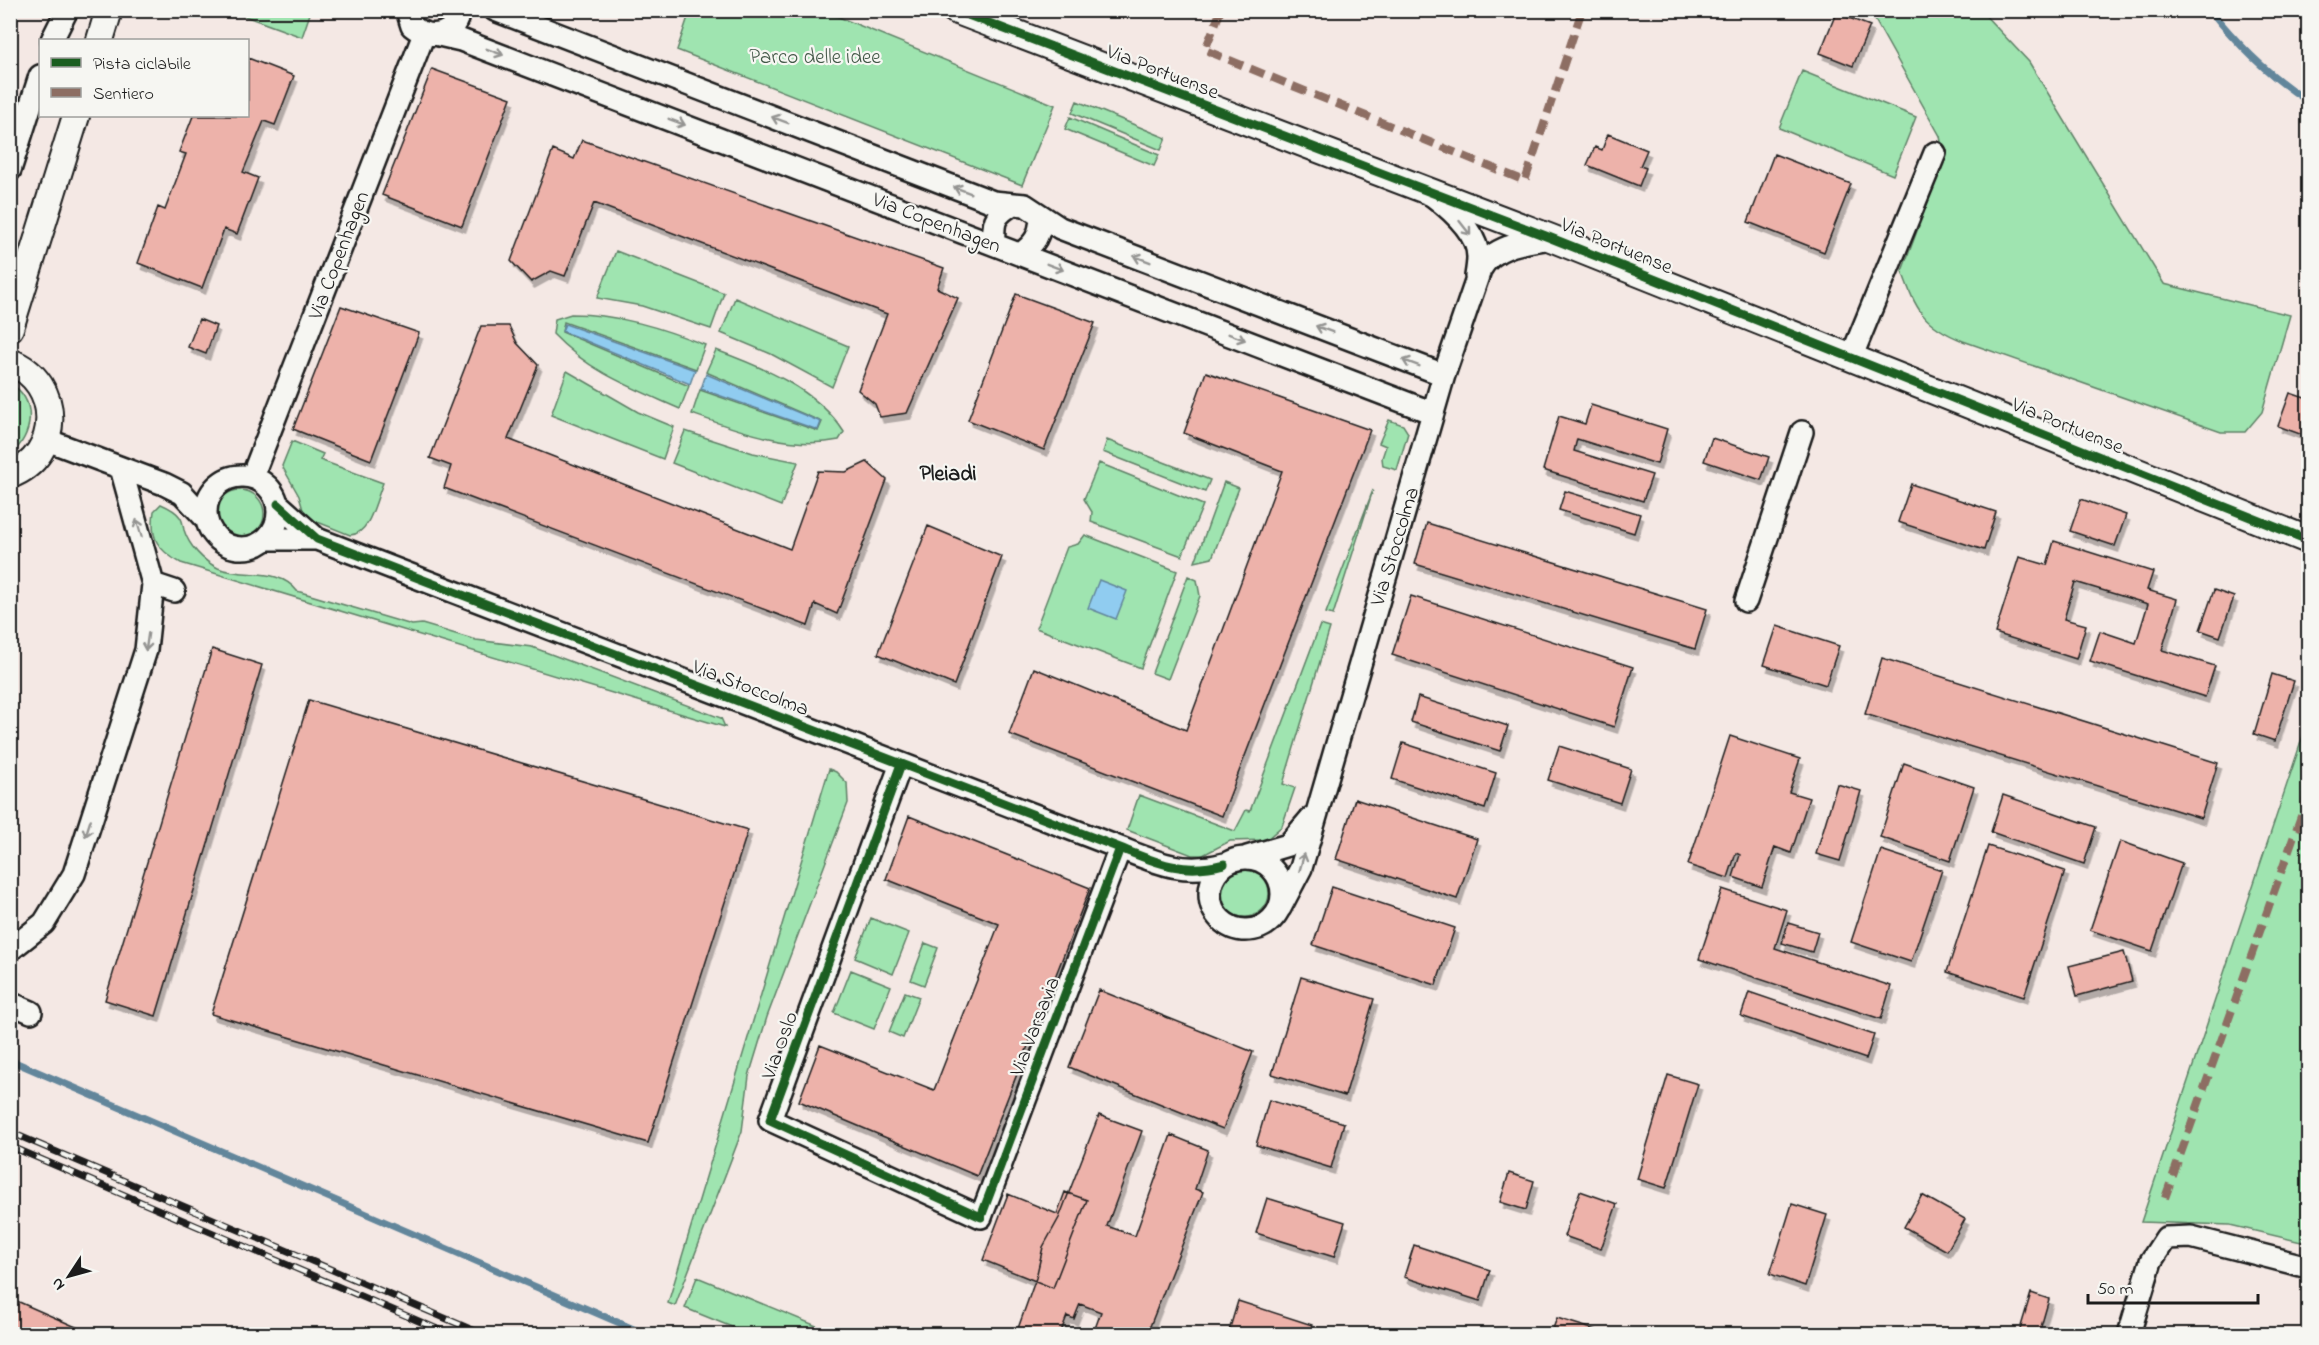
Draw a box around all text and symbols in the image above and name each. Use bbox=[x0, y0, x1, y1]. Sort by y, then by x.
street label: Via Portuense bbox=[1101, 37, 1224, 108]
legend bbox=[39, 39, 249, 117]
park label: Parco delle idee bbox=[749, 43, 881, 73]
one-way arrow bbox=[485, 48, 503, 59]
text: Pista ciclabile bbox=[93, 52, 192, 78]
text: Sentiero bbox=[93, 82, 154, 108]
one-way arrow bbox=[771, 114, 790, 125]
one-way arrow bbox=[667, 118, 686, 129]
one-way arrow bbox=[953, 184, 972, 195]
street label: Via Copenhagen bbox=[866, 185, 1005, 264]
street label: Via Copenhagen bbox=[301, 187, 380, 326]
street label: Via Portuense bbox=[1555, 210, 1677, 283]
one-way arrow bbox=[1458, 220, 1471, 236]
one-way arrow bbox=[1133, 253, 1152, 264]
one-way arrow bbox=[1045, 263, 1064, 274]
one-way arrow bbox=[1315, 323, 1334, 334]
one-way arrow bbox=[1227, 332, 1246, 343]
one-way arrow bbox=[1402, 356, 1421, 367]
street label: Via Portuense bbox=[2006, 390, 2128, 463]
district label: Pleiadi bbox=[919, 459, 977, 491]
street label: Via Stoccolma bbox=[1363, 483, 1428, 611]
one-way arrow bbox=[133, 519, 144, 538]
one-way arrow bbox=[141, 632, 152, 652]
street label: Via Stoccolma bbox=[687, 652, 813, 725]
one-way arrow bbox=[82, 818, 93, 837]
one-way arrow bbox=[1297, 853, 1308, 872]
street label: Via Varsavia bbox=[1003, 973, 1069, 1082]
street label: Via Oslo bbox=[754, 1007, 807, 1085]
north arrow bbox=[39, 1246, 99, 1306]
scale bar bbox=[2088, 1267, 2258, 1305]
text: N bbox=[45, 1272, 71, 1295]
text: 50 m bbox=[2097, 1277, 2134, 1303]

